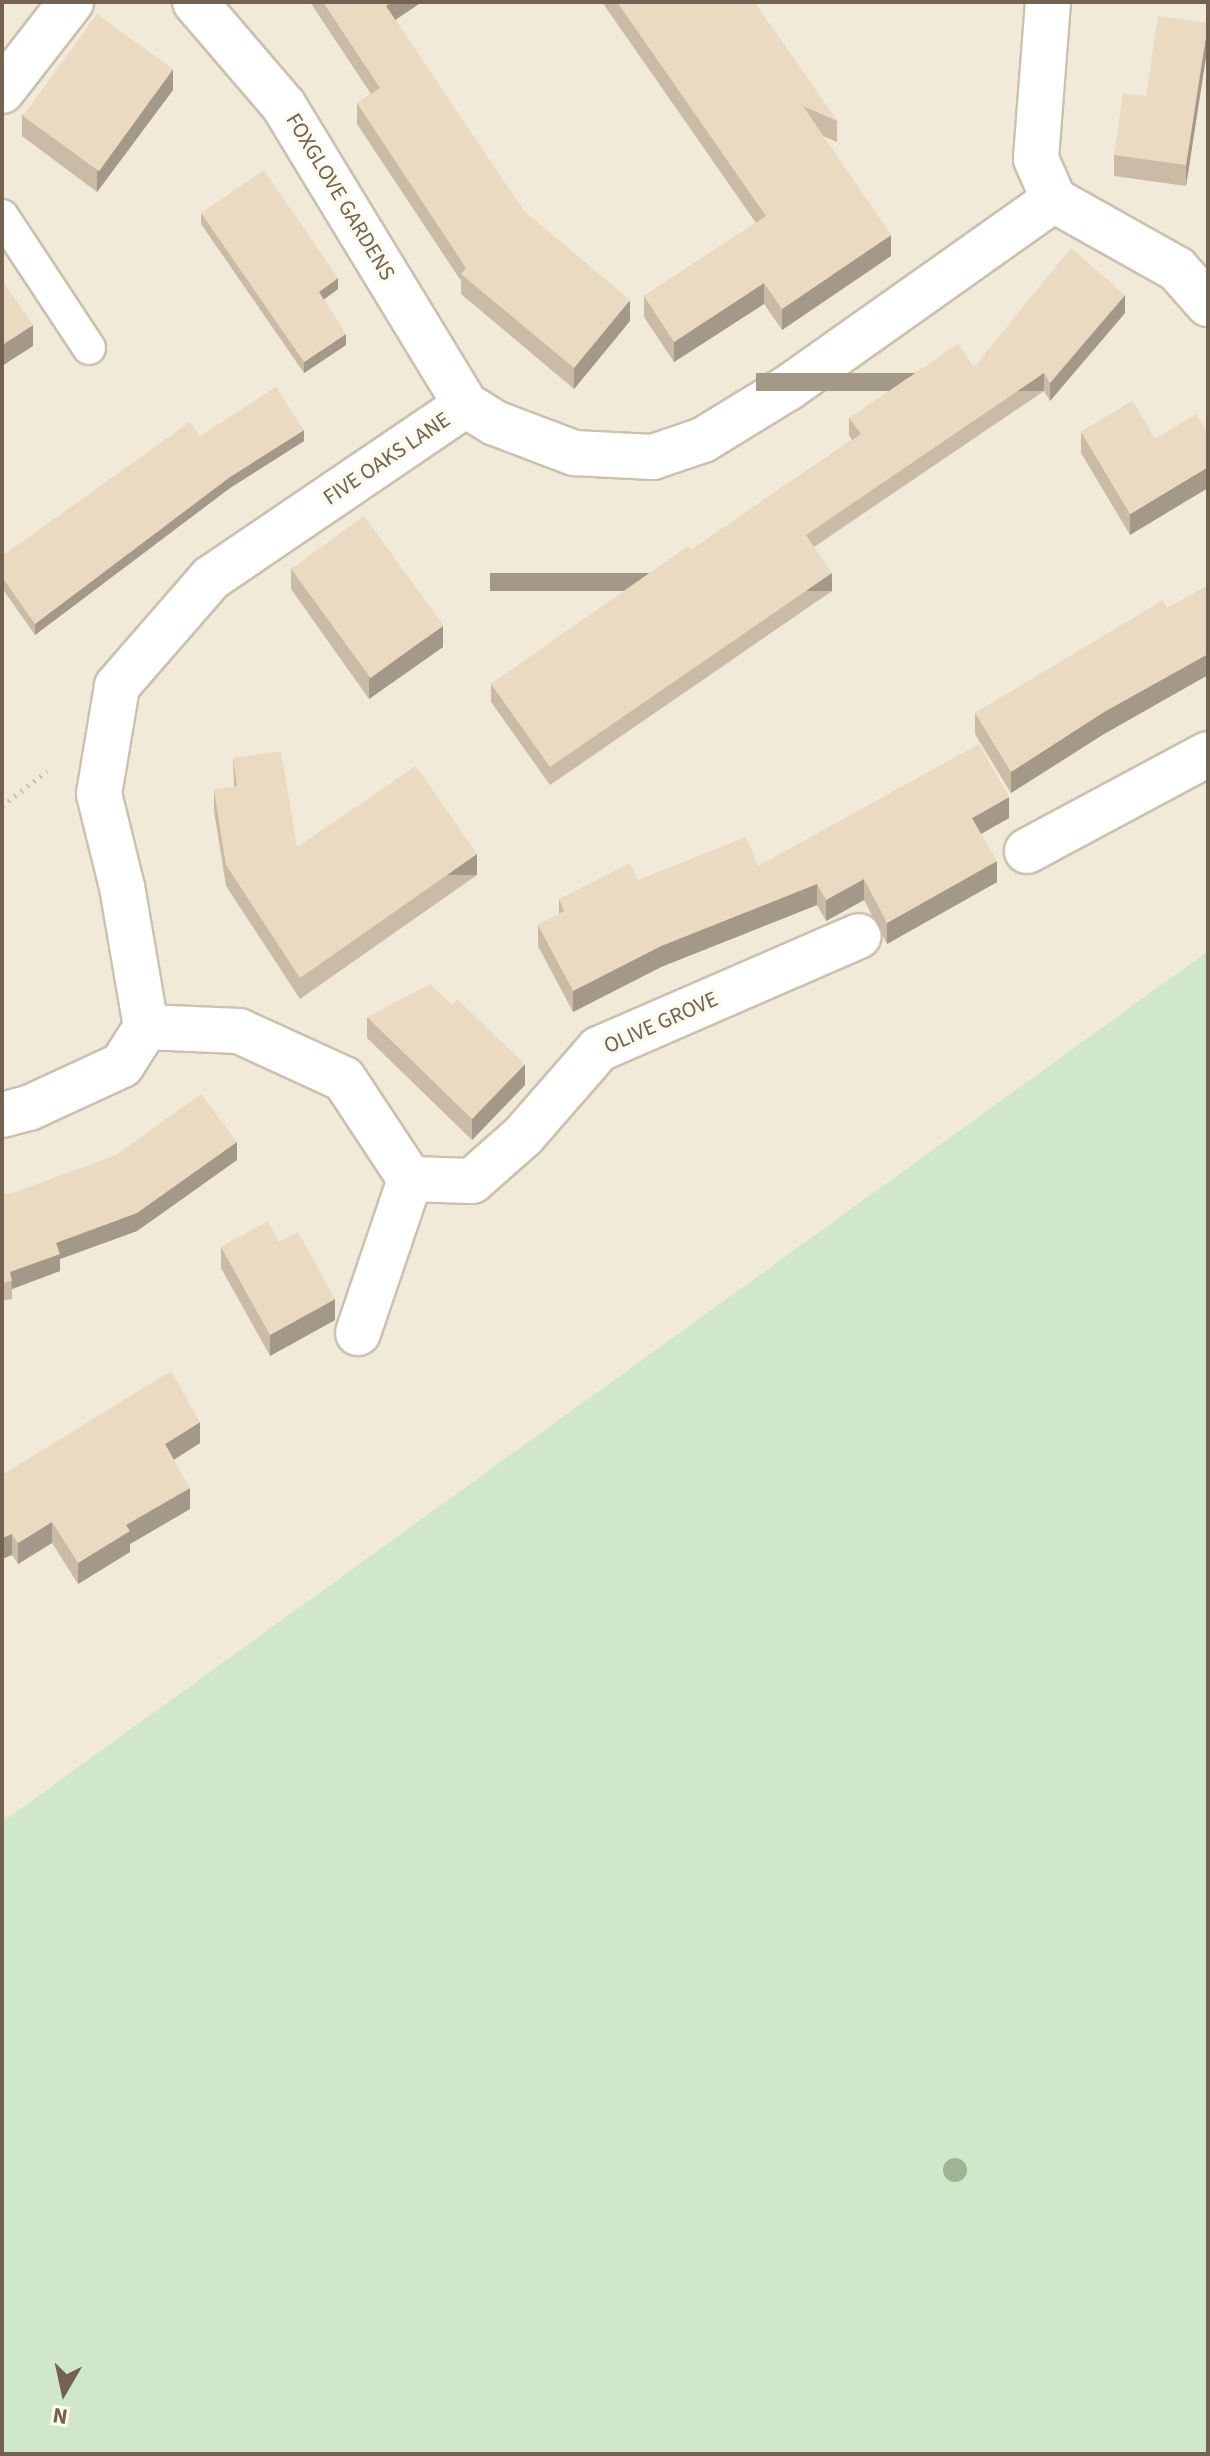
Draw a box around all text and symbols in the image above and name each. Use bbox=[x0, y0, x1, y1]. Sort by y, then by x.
street label: FOXGLOVE GARDENS bbox=[280, 109, 400, 285]
street label: FIVE OAKS LANE bbox=[318, 407, 456, 511]
street label: OLIVE GROVE bbox=[600, 986, 722, 1060]
north arrow bbox=[24, 2352, 104, 2432]
text: N bbox=[51, 2399, 70, 2433]

